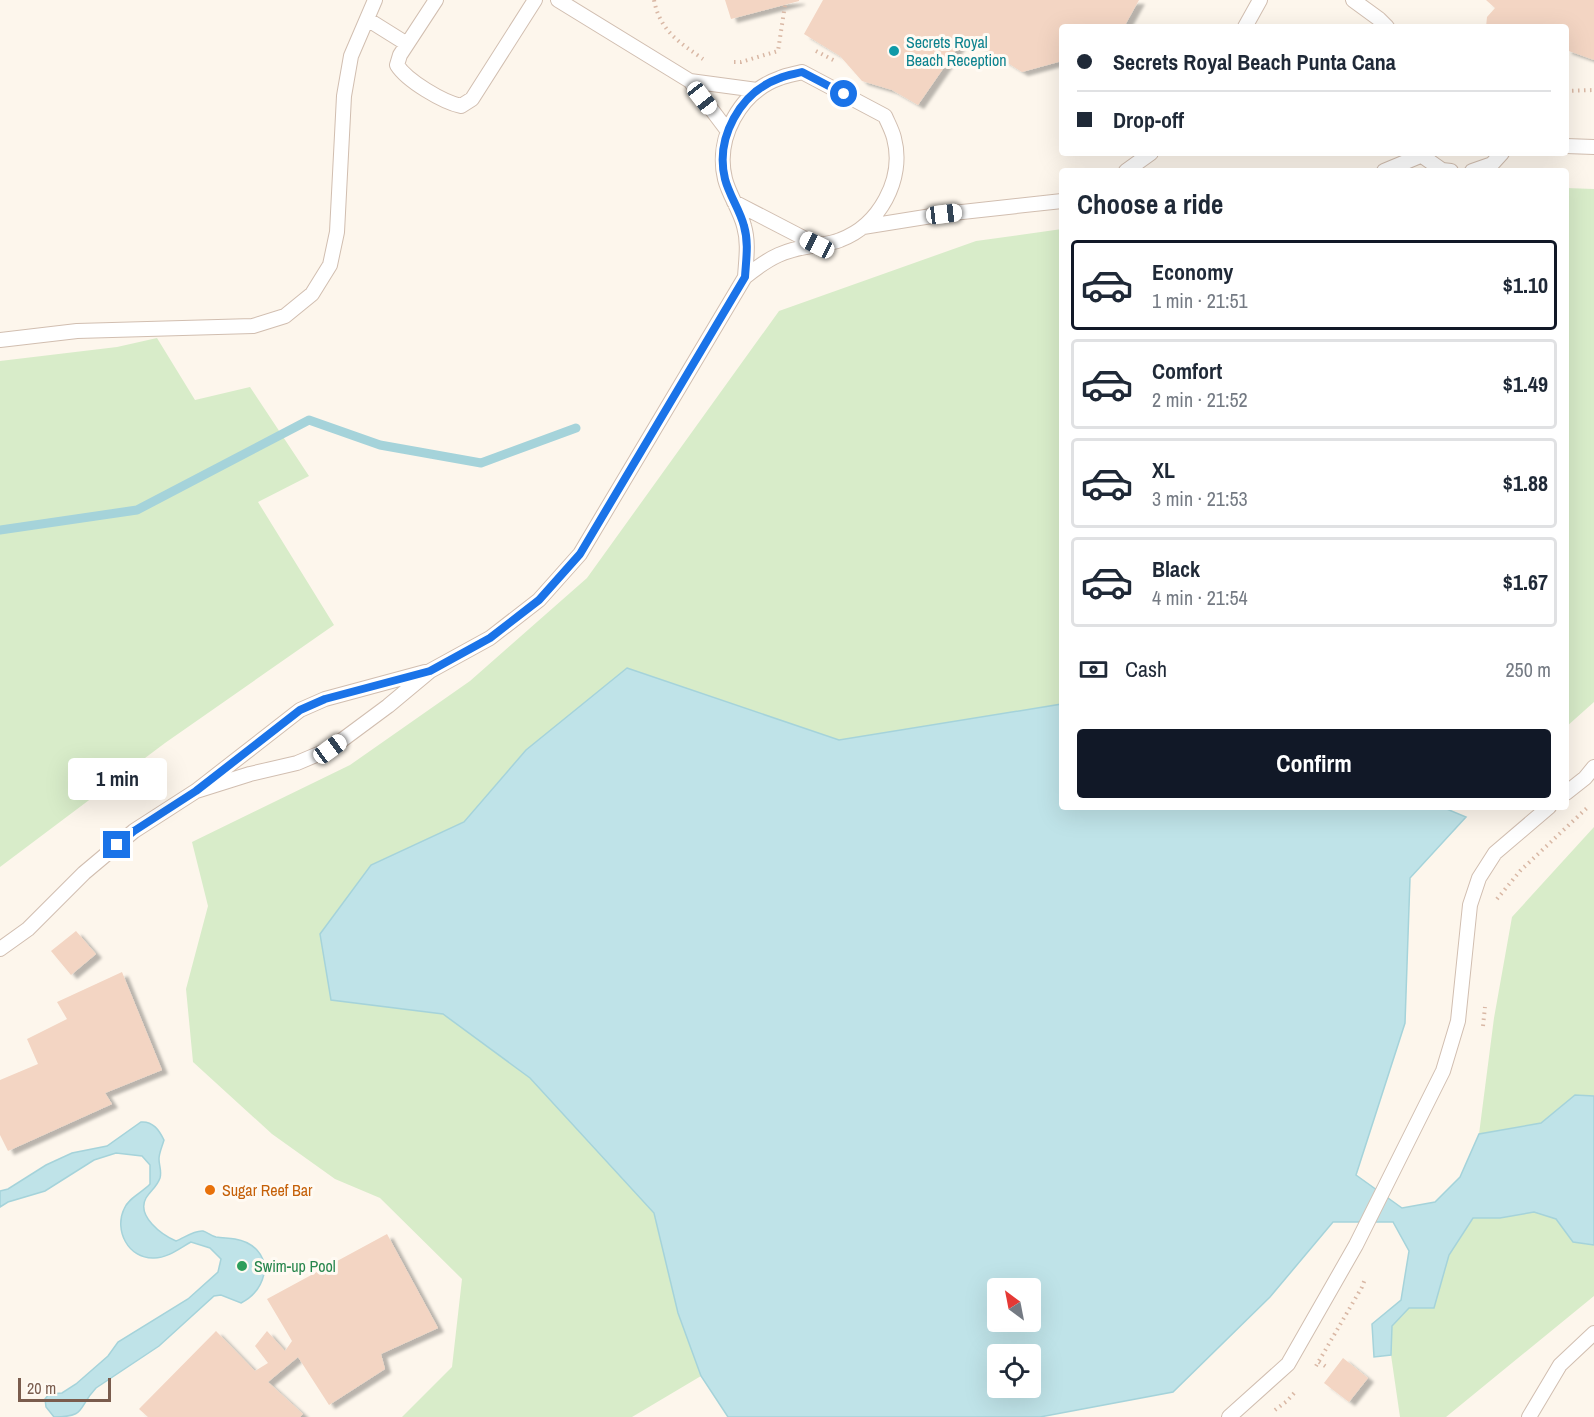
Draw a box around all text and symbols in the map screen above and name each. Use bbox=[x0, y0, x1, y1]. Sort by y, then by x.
place label: Secrets Royal Beach Reception bbox=[906, 31, 1007, 71]
marker: Secrets Royal Beach Reception bbox=[887, 44, 901, 58]
text: Secrets Royal Beach Punta Cana bbox=[1113, 47, 1396, 77]
car bbox=[684, 78, 720, 118]
route start bbox=[830, 80, 857, 107]
text: Drop-off bbox=[1113, 105, 1184, 135]
text: Choose a ride bbox=[1077, 186, 1223, 222]
car bbox=[925, 203, 963, 225]
car bbox=[797, 229, 837, 261]
text: Economy bbox=[1152, 257, 1233, 287]
icon: car bbox=[1080, 258, 1134, 312]
text: $1.10 bbox=[1503, 270, 1548, 300]
text: 1 min · 21:51 bbox=[1152, 287, 1248, 314]
text: Comfort bbox=[1152, 356, 1222, 386]
icon: car bbox=[1080, 357, 1134, 411]
text: $1.49 bbox=[1503, 369, 1548, 399]
text: 2 min · 21:52 bbox=[1152, 386, 1248, 413]
text: XL bbox=[1152, 455, 1175, 485]
icon: car bbox=[1080, 456, 1134, 510]
text: $1.88 bbox=[1503, 468, 1548, 498]
text: 3 min · 21:53 bbox=[1152, 485, 1248, 512]
text: Black bbox=[1152, 554, 1200, 584]
icon: car bbox=[1080, 555, 1134, 609]
text: $1.67 bbox=[1503, 567, 1548, 597]
text: 4 min · 21:54 bbox=[1152, 584, 1248, 611]
icon: cash bbox=[1077, 653, 1110, 686]
text: Cash bbox=[1125, 654, 1167, 684]
text: 250 m bbox=[1505, 656, 1551, 683]
button: Confirm bbox=[1077, 729, 1551, 798]
car bbox=[310, 731, 350, 767]
callout: 1 min bbox=[68, 758, 166, 800]
text: 1 min bbox=[96, 765, 139, 792]
route end bbox=[103, 831, 130, 858]
place label: Sugar Reef Bar bbox=[222, 1179, 313, 1201]
marker: Sugar Reef Bar bbox=[203, 1183, 217, 1197]
place label: Swim-up Pool bbox=[254, 1255, 336, 1277]
marker: Swim-up Pool bbox=[235, 1259, 249, 1273]
north arrow bbox=[987, 1278, 1041, 1332]
map controls bbox=[987, 1278, 1041, 1398]
button: locate bbox=[987, 1344, 1041, 1398]
scale bar bbox=[18, 1375, 111, 1402]
text: 20 m bbox=[27, 1377, 56, 1399]

